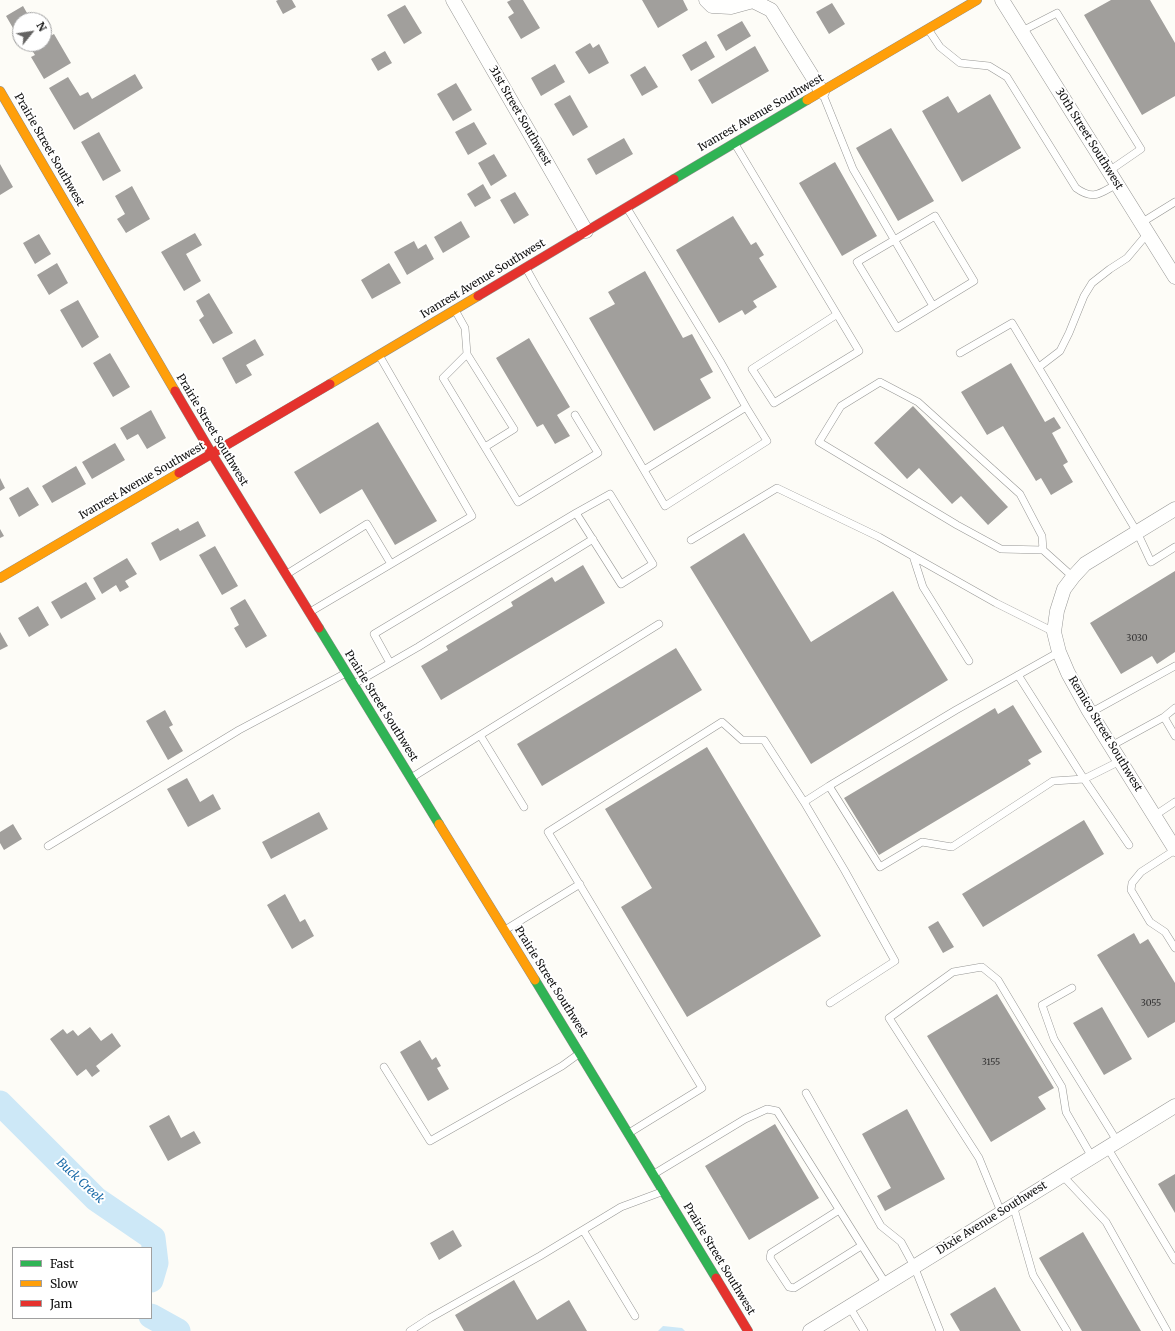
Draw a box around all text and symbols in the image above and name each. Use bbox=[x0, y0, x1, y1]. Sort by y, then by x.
north arrow bbox=[12, 12, 52, 52]
text: N bbox=[33, 19, 50, 34]
street label: 31st Street Southwest bbox=[486, 64, 554, 168]
street label: Ivanrest Avenue Southwest bbox=[696, 72, 826, 154]
street label: 30th Street Southwest bbox=[1052, 86, 1126, 192]
street label: Prairie Street Southwest bbox=[11, 91, 87, 209]
street label: Ivanrest Avenue Southwest bbox=[418, 237, 548, 321]
street label: Prairie Street Southwest bbox=[173, 372, 251, 488]
street label: Ivanrest Avenue Southwest bbox=[77, 440, 207, 522]
house number: 3030 bbox=[1126, 633, 1148, 643]
street label: Prairie Street Southwest bbox=[341, 648, 421, 764]
street label: Remico Street Southwest bbox=[1065, 674, 1145, 794]
street label: Prairie Street Southwest bbox=[511, 924, 591, 1040]
house number: 3055 bbox=[1141, 998, 1161, 1008]
house number: 3155 bbox=[982, 1057, 1000, 1067]
water label: Buck Creek bbox=[53, 1155, 107, 1207]
street label: Dixie Avenue Southwest bbox=[934, 1179, 1050, 1257]
street label: Prairie Street Southwest bbox=[680, 1201, 758, 1317]
legend bbox=[12, 1247, 152, 1319]
text: Fast bbox=[50, 1256, 74, 1271]
text: Slow bbox=[50, 1276, 78, 1291]
text: Jam bbox=[50, 1296, 72, 1311]

